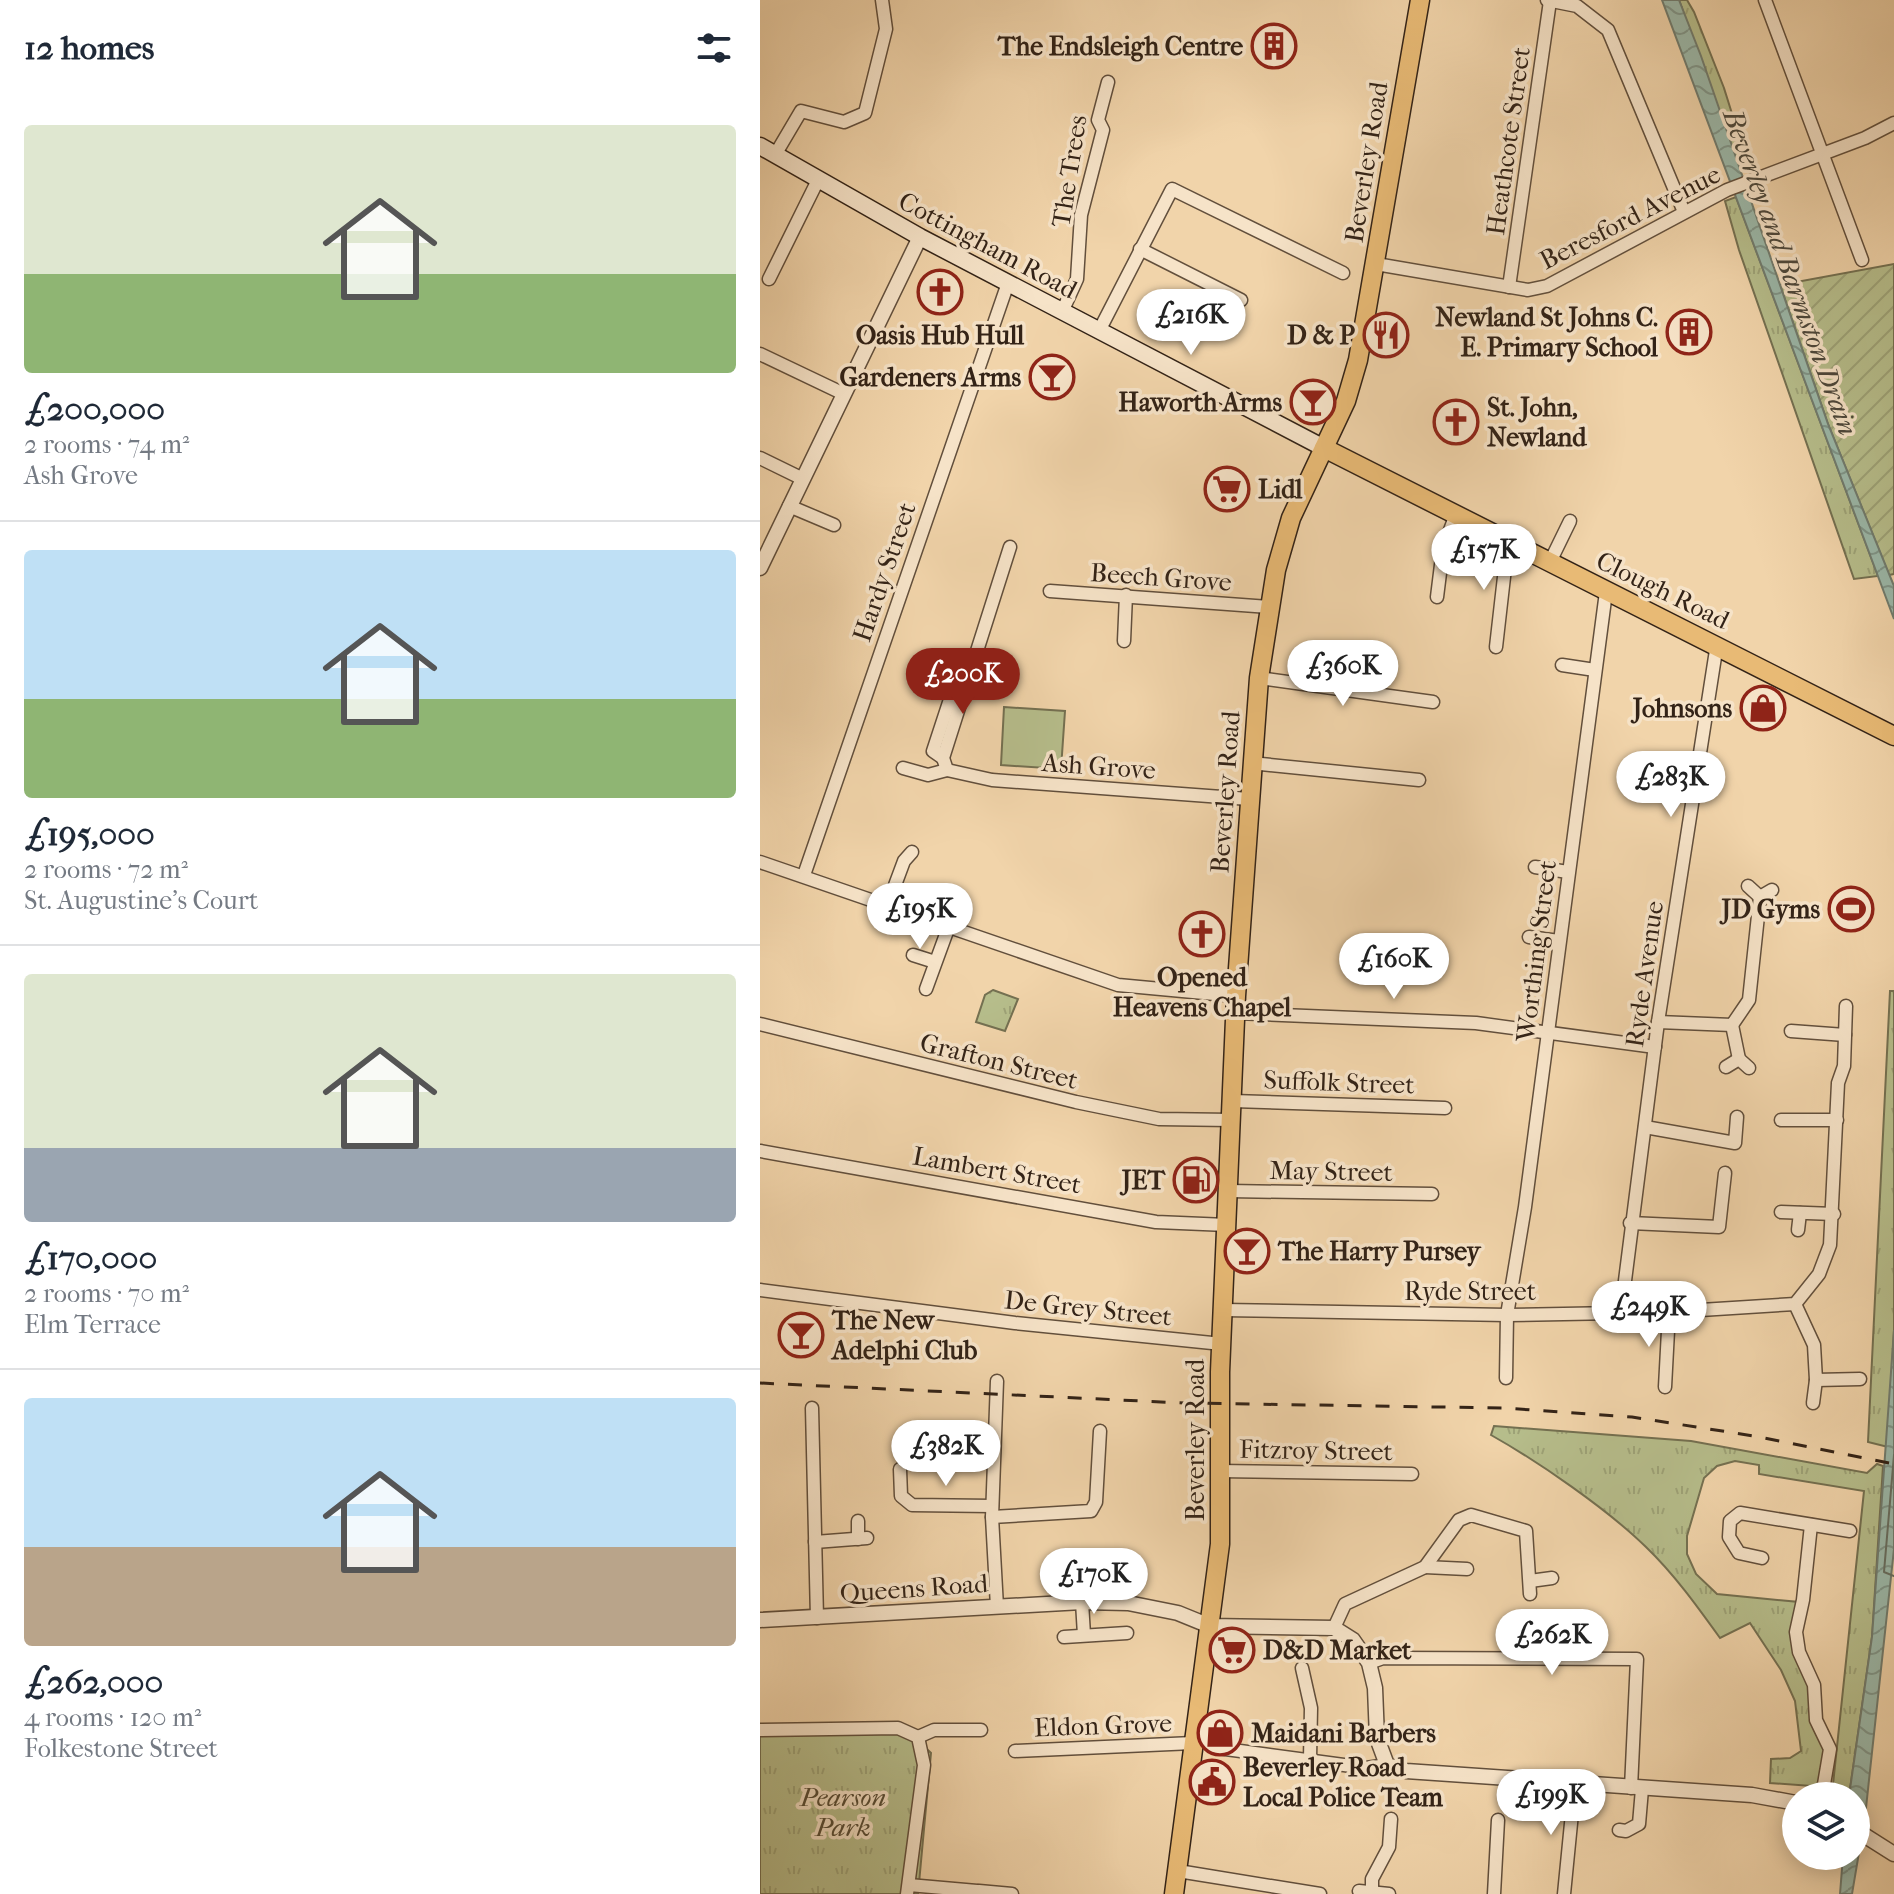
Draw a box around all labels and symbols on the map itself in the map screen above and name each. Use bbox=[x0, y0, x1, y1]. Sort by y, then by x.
building icon: The Endsleigh Centre bbox=[1250, 22, 1298, 70]
place label: The Endsleigh Centre bbox=[997, 31, 1243, 62]
street label: Heathcote Street bbox=[1480, 44, 1537, 237]
street label: Beverley Road bbox=[1338, 79, 1395, 245]
water label: Beverley and Barmston Drain bbox=[1715, 103, 1865, 440]
street label: The Trees bbox=[1045, 113, 1094, 229]
street label: Beresford Avenue bbox=[1535, 158, 1726, 276]
street label: Cottingham Road bbox=[893, 185, 1083, 306]
church icon: Oasis Hub Hull bbox=[916, 268, 964, 316]
pin: £216K bbox=[1135, 289, 1247, 357]
place label: Newland St Johns C. E. Primary School bbox=[1435, 302, 1659, 363]
building icon: Newland St Johns C. E. Primary School bbox=[1665, 308, 1713, 356]
restaurant icon: D & P bbox=[1362, 311, 1410, 359]
place label: Oasis Hub Hull bbox=[856, 320, 1025, 351]
place label: D & P bbox=[1287, 320, 1355, 351]
bar icon: Gardeners Arms bbox=[1028, 353, 1076, 401]
place label: Gardeners Arms bbox=[840, 362, 1021, 393]
bar icon: Haworth Arms bbox=[1289, 378, 1337, 426]
place label: Haworth Arms bbox=[1118, 387, 1282, 418]
place label: St. John, Newland bbox=[1487, 392, 1587, 453]
church icon: St. John, Newland bbox=[1432, 398, 1480, 446]
supermarket icon: Lidl bbox=[1203, 465, 1251, 513]
place label: Lidl bbox=[1258, 474, 1303, 505]
street label: Hardy Street bbox=[846, 498, 923, 646]
pin: £157K bbox=[1428, 524, 1540, 592]
street label: Clough Road bbox=[1591, 545, 1735, 636]
street label: Beech Grove bbox=[1089, 557, 1233, 598]
pin: £360K bbox=[1287, 640, 1399, 708]
pin: £200K bbox=[907, 648, 1019, 716]
shop icon: Johnsons bbox=[1739, 684, 1787, 732]
place label: Johnsons bbox=[1630, 693, 1732, 724]
street label: Beverley Road bbox=[1204, 709, 1247, 874]
street label: Ash Grove bbox=[1040, 747, 1157, 786]
pin: £283K bbox=[1615, 751, 1727, 819]
street label: Worthing Street bbox=[1510, 858, 1563, 1045]
pin: £195K bbox=[864, 883, 976, 951]
sports icon: JD Gyms bbox=[1827, 885, 1875, 933]
place label: JD Gyms bbox=[1719, 894, 1820, 925]
street label: Ryde Avenue bbox=[1619, 899, 1670, 1049]
church icon: Opened Heavens Chapel bbox=[1178, 910, 1226, 958]
pin: £160K bbox=[1338, 933, 1450, 1001]
place label: Opened Heavens Chapel bbox=[1113, 962, 1292, 1023]
street label: Grafton Street bbox=[917, 1027, 1082, 1096]
street label: Suffolk Street bbox=[1263, 1064, 1416, 1101]
street label: Lambert Street bbox=[910, 1140, 1084, 1201]
street label: May Street bbox=[1269, 1155, 1394, 1188]
fuel station icon: JET bbox=[1172, 1156, 1220, 1204]
place label: JET bbox=[1119, 1165, 1166, 1196]
bar icon: The Harry Pursey bbox=[1223, 1227, 1271, 1275]
place label: The Harry Pursey bbox=[1277, 1236, 1483, 1267]
street label: Ryde Street bbox=[1404, 1276, 1537, 1307]
pin: £249K bbox=[1593, 1281, 1705, 1349]
street label: De Grey Street bbox=[1003, 1284, 1174, 1333]
place label: The New Adelphi Club bbox=[830, 1305, 978, 1366]
bar icon: The New Adelphi Club bbox=[777, 1311, 825, 1359]
street label: Beverley Road bbox=[1180, 1358, 1211, 1521]
pin: £382K bbox=[890, 1420, 1002, 1488]
street label: Fitzroy Street bbox=[1239, 1434, 1394, 1467]
pin: £170K bbox=[1038, 1548, 1150, 1616]
street label: Queens Road bbox=[839, 1568, 990, 1609]
pin: £262K bbox=[1496, 1609, 1608, 1677]
supermarket icon: D&D Market bbox=[1208, 1626, 1256, 1674]
place label: D&D Market bbox=[1263, 1635, 1412, 1666]
street label: Eldon Grove bbox=[1033, 1708, 1173, 1743]
shop icon: Maidani Barbers bbox=[1196, 1709, 1244, 1757]
place label: Maidani Barbers bbox=[1251, 1718, 1436, 1749]
place label: Beverley Road Local Police Team bbox=[1243, 1752, 1443, 1813]
public building icon: Beverley Road Local Police Team bbox=[1188, 1758, 1236, 1806]
pin: £199K bbox=[1495, 1769, 1607, 1837]
park label: Pearson Park bbox=[799, 1782, 886, 1843]

